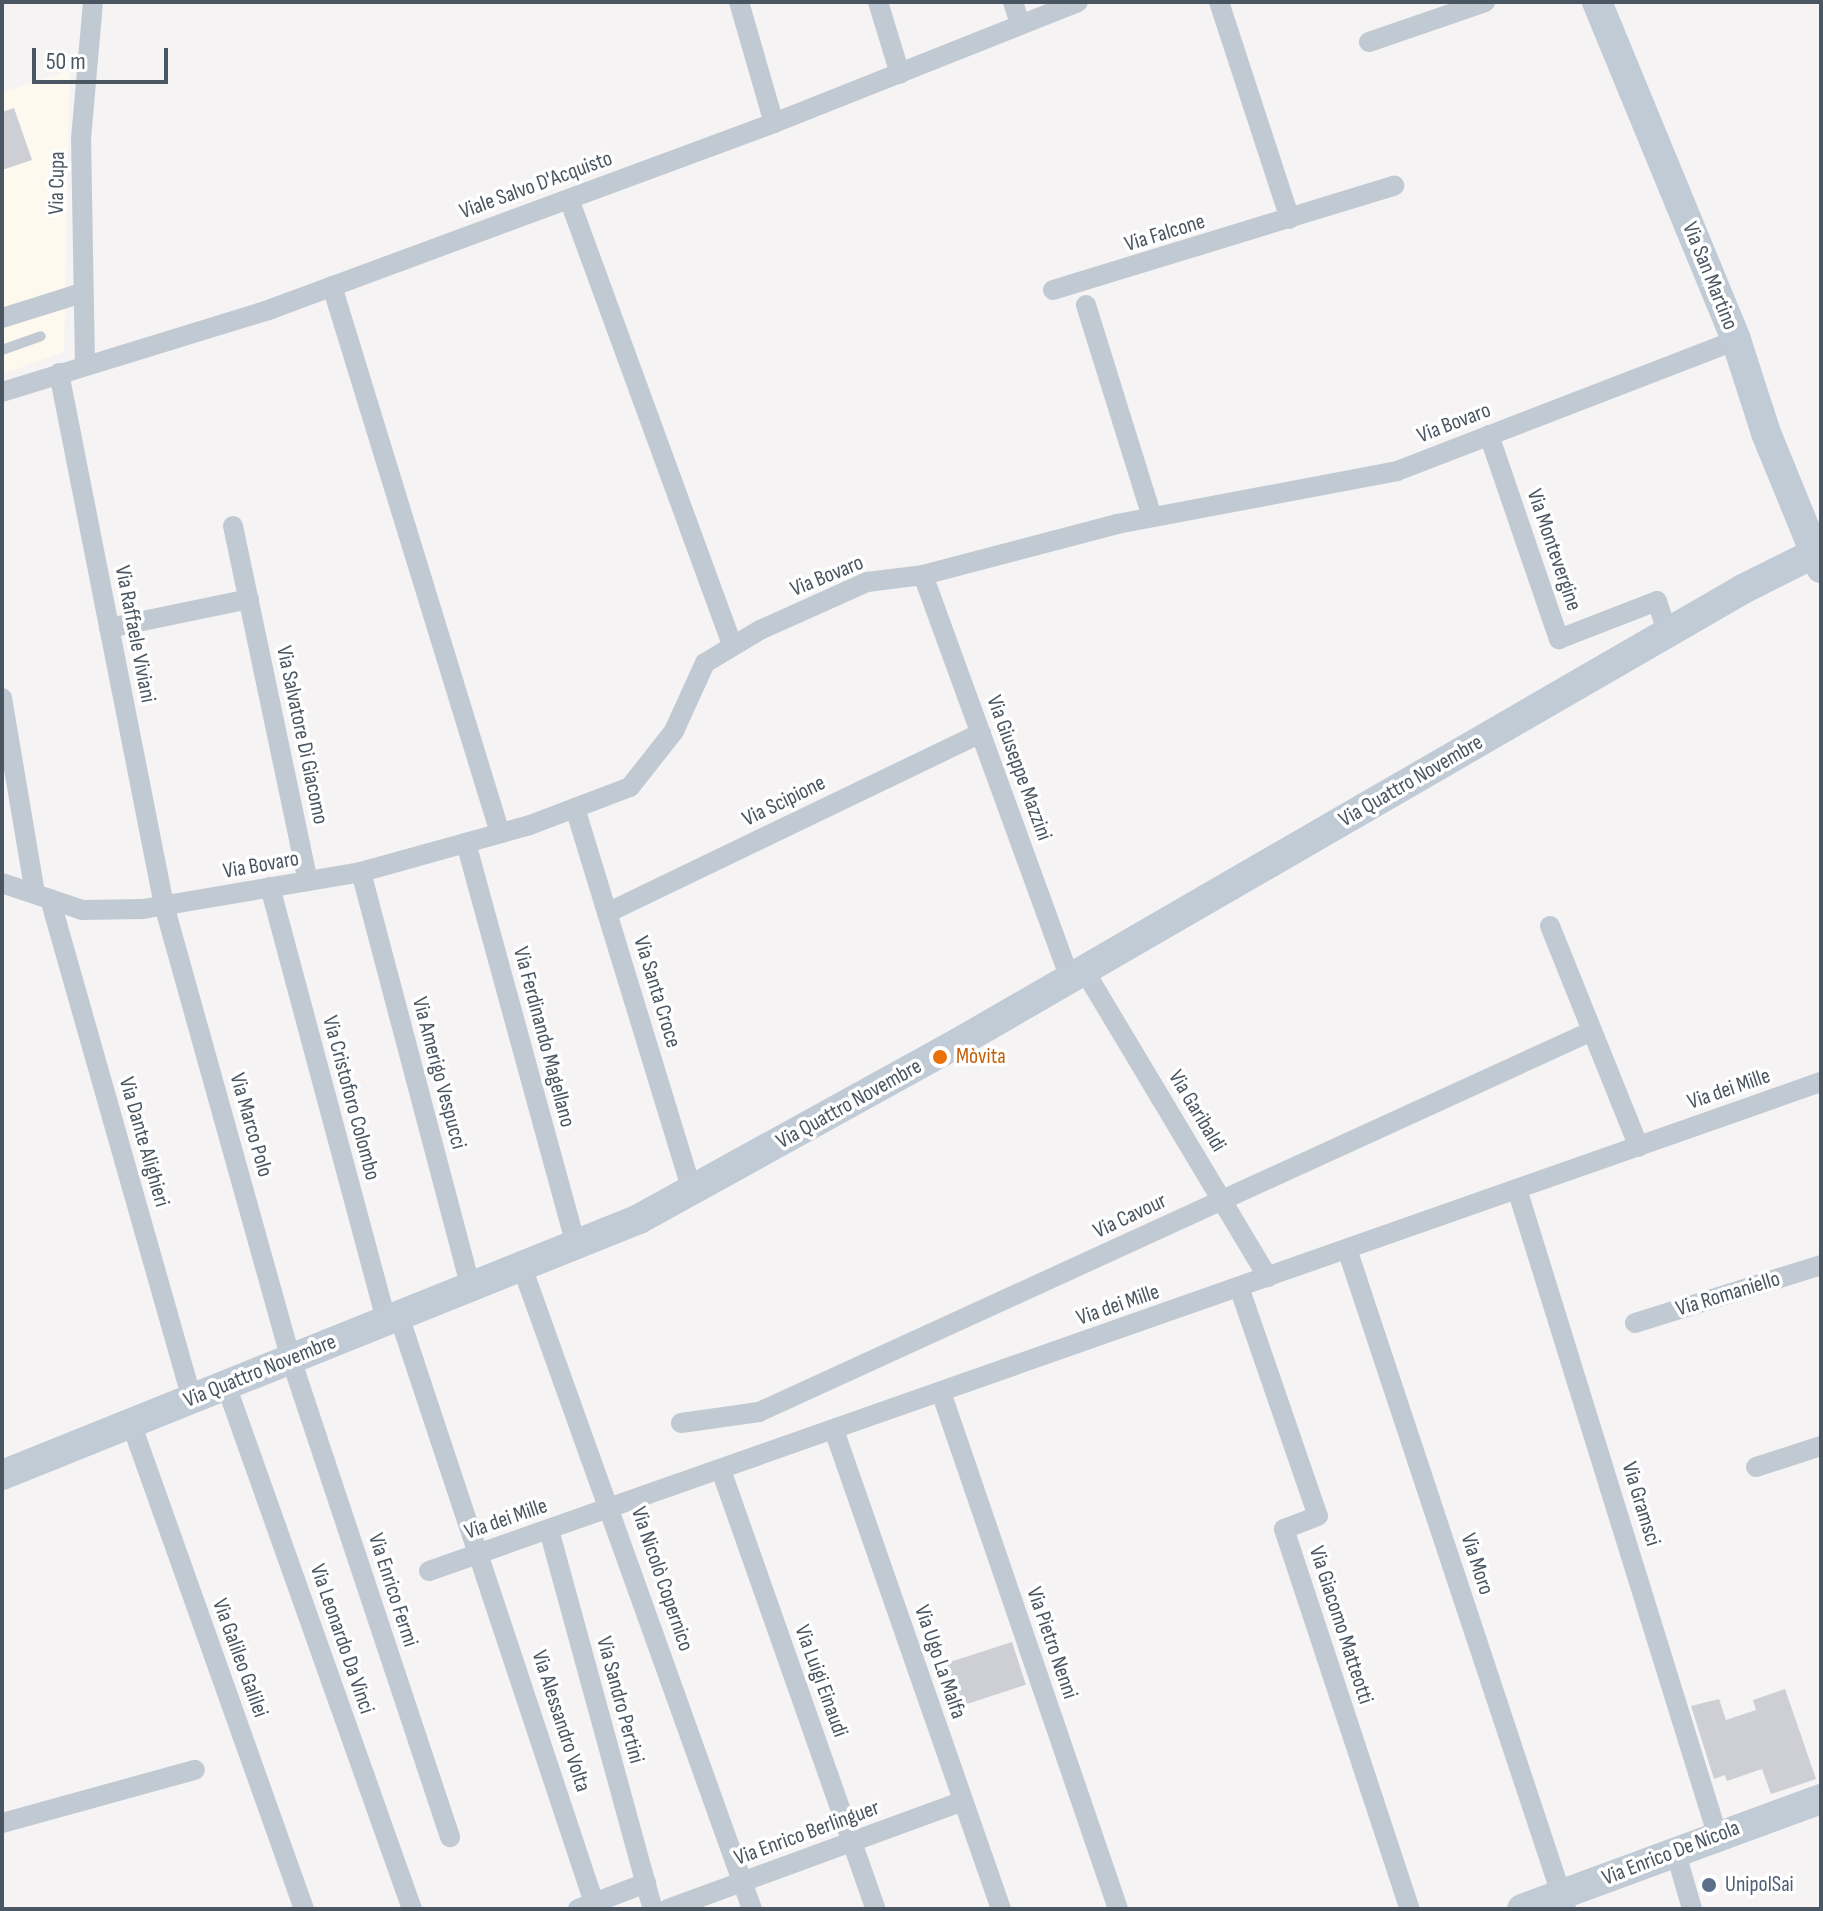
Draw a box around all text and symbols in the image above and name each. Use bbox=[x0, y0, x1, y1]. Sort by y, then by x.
scale bar bbox=[36, 32, 172, 82]
text: 50 m bbox=[46, 47, 86, 76]
street label: Viale Salvo D'Acquisto bbox=[456, 145, 616, 225]
street label: Via Cupa bbox=[43, 151, 71, 215]
street label: Via Falcone bbox=[1122, 208, 1208, 258]
street label: Via San Martino bbox=[1676, 218, 1744, 334]
street label: Via Bovaro bbox=[1414, 397, 1494, 449]
street label: Via Montevergine bbox=[1521, 486, 1587, 614]
street label: Via Bovaro bbox=[787, 549, 867, 603]
street label: Via Raffaele Viviani bbox=[109, 563, 161, 705]
street label: Via Salvatore Di Giacomo bbox=[270, 643, 334, 827]
street label: Via Giuseppe Mazzini bbox=[981, 692, 1057, 844]
street label: Via Quattro Novembre bbox=[1334, 729, 1488, 833]
street label: Via Scipione bbox=[738, 770, 830, 832]
street label: Via Bovaro bbox=[221, 845, 301, 885]
street label: Via Santa Croce bbox=[628, 933, 686, 1051]
street label: Via Ferdinando Magellano bbox=[507, 944, 581, 1130]
street label: Via Amerigo Vespucci bbox=[406, 994, 472, 1152]
street label: Via Cristoforo Colombo bbox=[316, 1013, 386, 1183]
place label: Mòvita bbox=[956, 1044, 1006, 1070]
marker: Mòvita bbox=[931, 1048, 949, 1066]
street label: Via Quattro Novembre bbox=[772, 1053, 926, 1155]
street label: Via dei Mille bbox=[1684, 1063, 1774, 1115]
street label: Via Garibaldi bbox=[1162, 1065, 1232, 1157]
street label: Via Marco Polo bbox=[224, 1070, 278, 1180]
street label: Via Dante Alighieri bbox=[113, 1074, 175, 1210]
street label: Via Cavour bbox=[1089, 1188, 1171, 1244]
street label: Via Romaniello bbox=[1673, 1266, 1783, 1322]
street label: Via dei Mille bbox=[1073, 1279, 1163, 1331]
street label: Via Quattro Novembre bbox=[180, 1328, 340, 1414]
street label: Via Gramsci bbox=[1616, 1459, 1666, 1549]
street label: Via dei Mille bbox=[461, 1493, 551, 1545]
street label: Via Nicolò Copernico bbox=[625, 1503, 699, 1655]
street label: Via Enrico Fermi bbox=[362, 1530, 424, 1650]
street label: Via Moro bbox=[1455, 1530, 1499, 1598]
street label: Via Giacomo Matteotti bbox=[1303, 1543, 1379, 1707]
street label: Via Leonardo Da Vinci bbox=[304, 1561, 380, 1717]
street label: Via Pietro Nenni bbox=[1021, 1584, 1083, 1702]
street label: Via Galileo Galilei bbox=[206, 1595, 274, 1721]
street label: Via Ugo La Malfa bbox=[908, 1602, 972, 1722]
street label: Via Luigi Einaudi bbox=[789, 1621, 853, 1741]
street label: Via Sandro Pertini bbox=[590, 1634, 650, 1766]
street label: Via Alessandro Volta bbox=[526, 1647, 596, 1795]
street label: Via Enrico Berlinguer bbox=[731, 1795, 883, 1871]
street label: Via Enrico De Nicola bbox=[1599, 1815, 1743, 1891]
place label: UnipolSai bbox=[1725, 1872, 1794, 1898]
marker: UnipolSai bbox=[1700, 1876, 1718, 1894]

